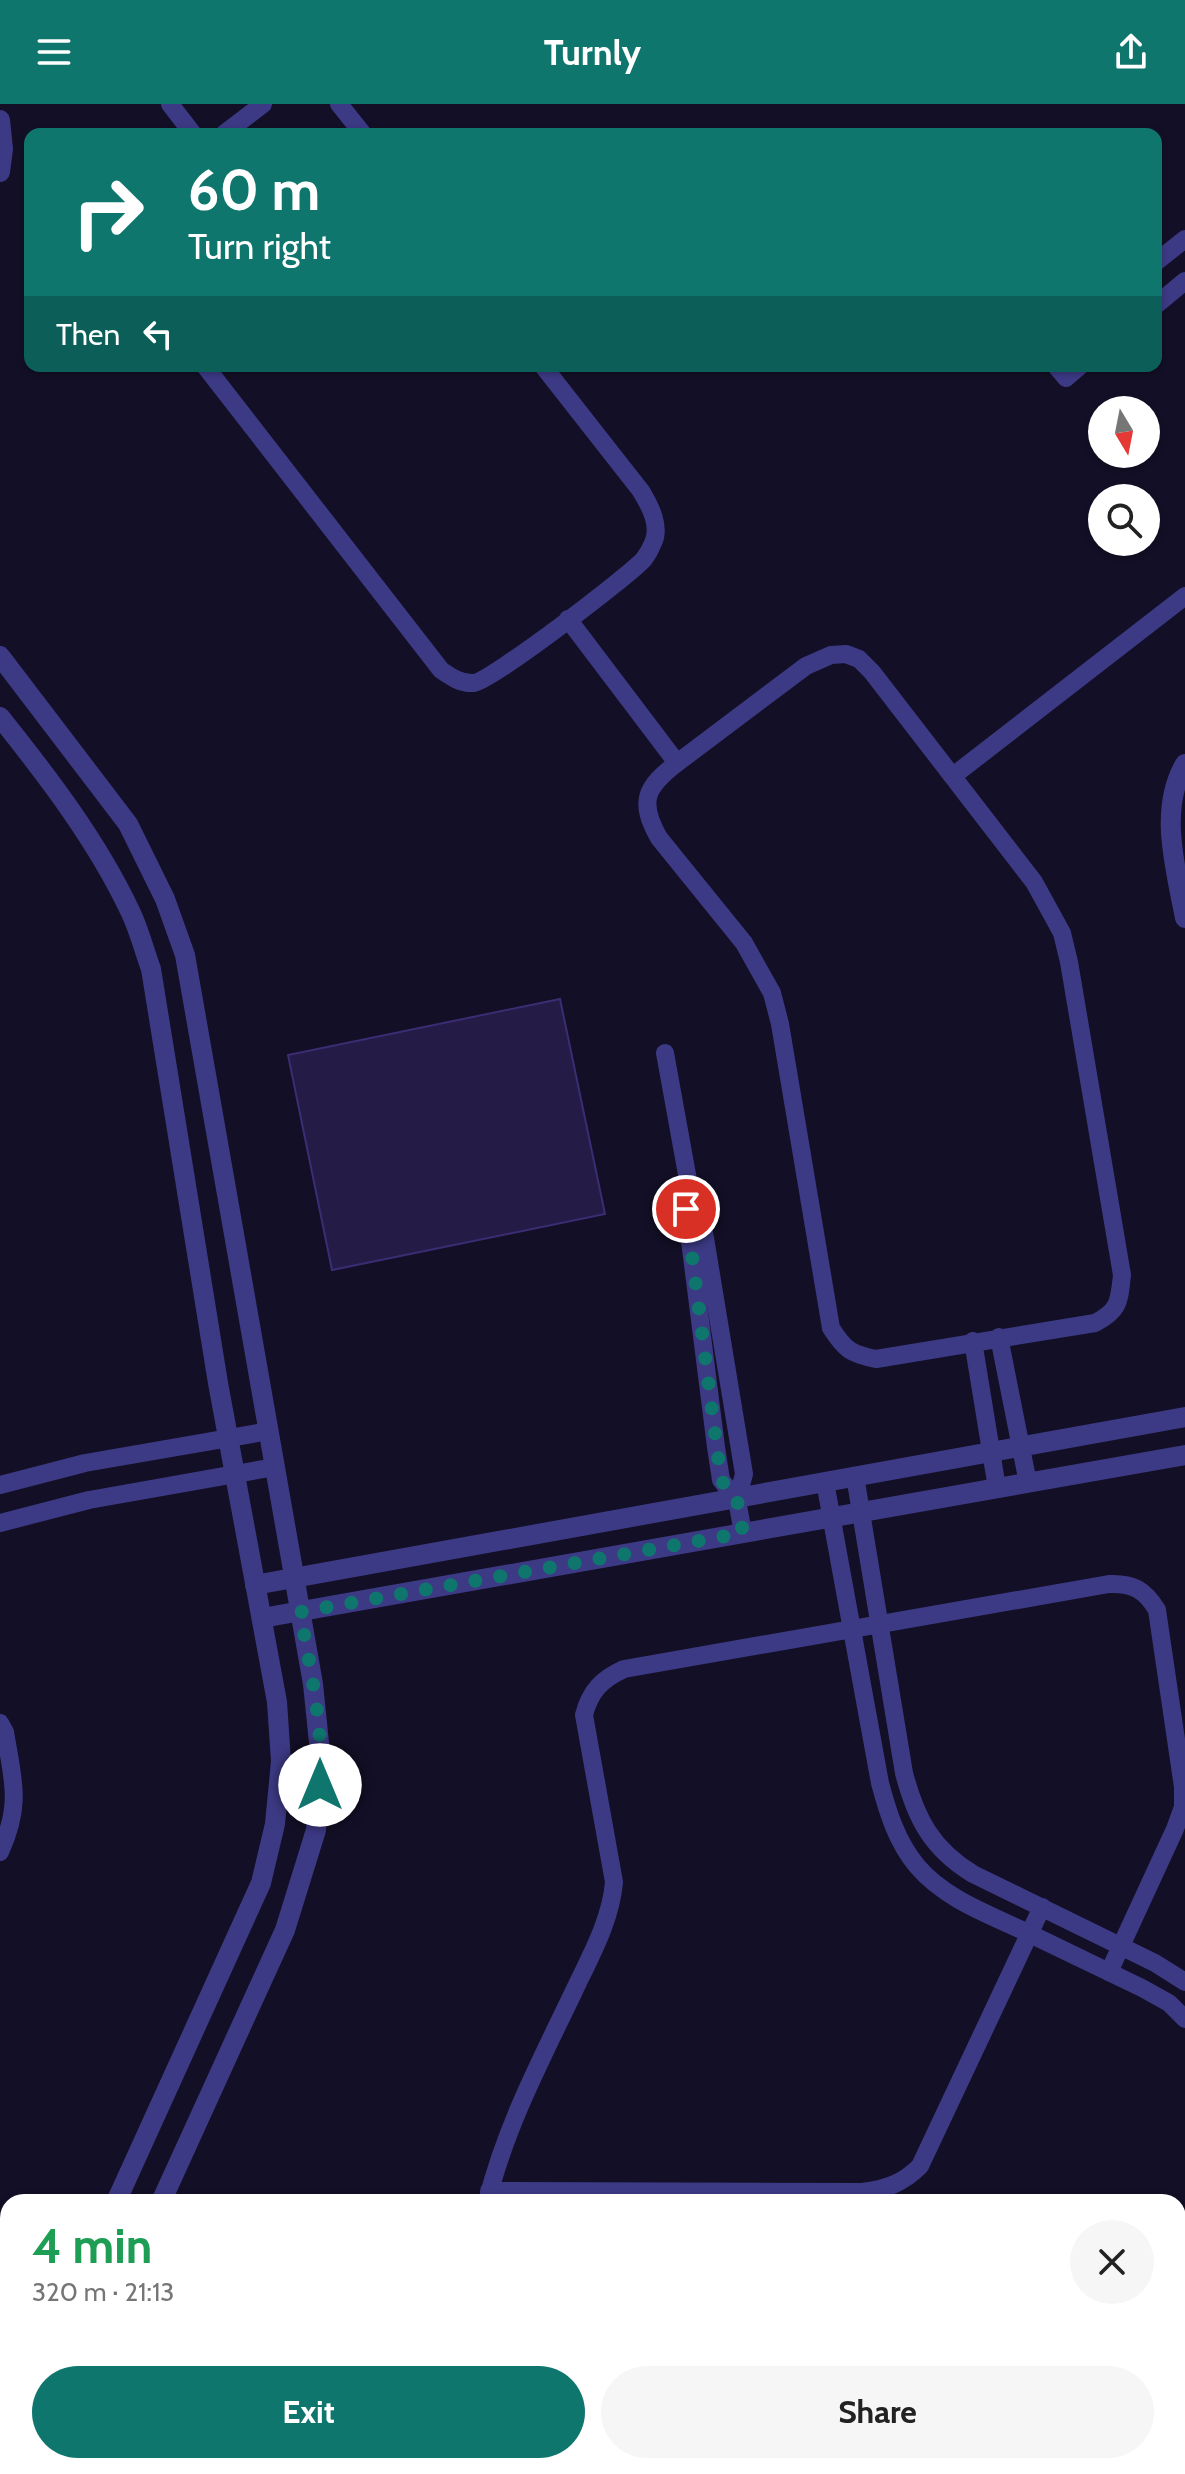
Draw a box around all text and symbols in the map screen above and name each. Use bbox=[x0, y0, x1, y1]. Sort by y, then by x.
icon: menu bbox=[32, 30, 76, 74]
text: Turnly bbox=[544, 30, 641, 74]
icon: share bbox=[1109, 30, 1153, 74]
text: 60 m bbox=[188, 156, 320, 224]
icon: right bbox=[56, 160, 160, 264]
text: Turn right bbox=[188, 224, 331, 268]
icon: left bbox=[136, 312, 180, 356]
text: Then bbox=[56, 316, 120, 353]
north arrow bbox=[1088, 396, 1160, 468]
map controls bbox=[1088, 396, 1160, 556]
button: search bbox=[1088, 484, 1160, 556]
pin bbox=[652, 1175, 720, 1243]
icon: arrive bbox=[664, 1187, 708, 1231]
position arrow bbox=[278, 1743, 362, 1827]
text: 4 min bbox=[32, 2217, 152, 2275]
button: close bbox=[1070, 2220, 1154, 2304]
text: 320 m · 21:13 bbox=[32, 2276, 174, 2308]
button: Exit bbox=[32, 2366, 585, 2458]
button: Share bbox=[601, 2366, 1154, 2458]

